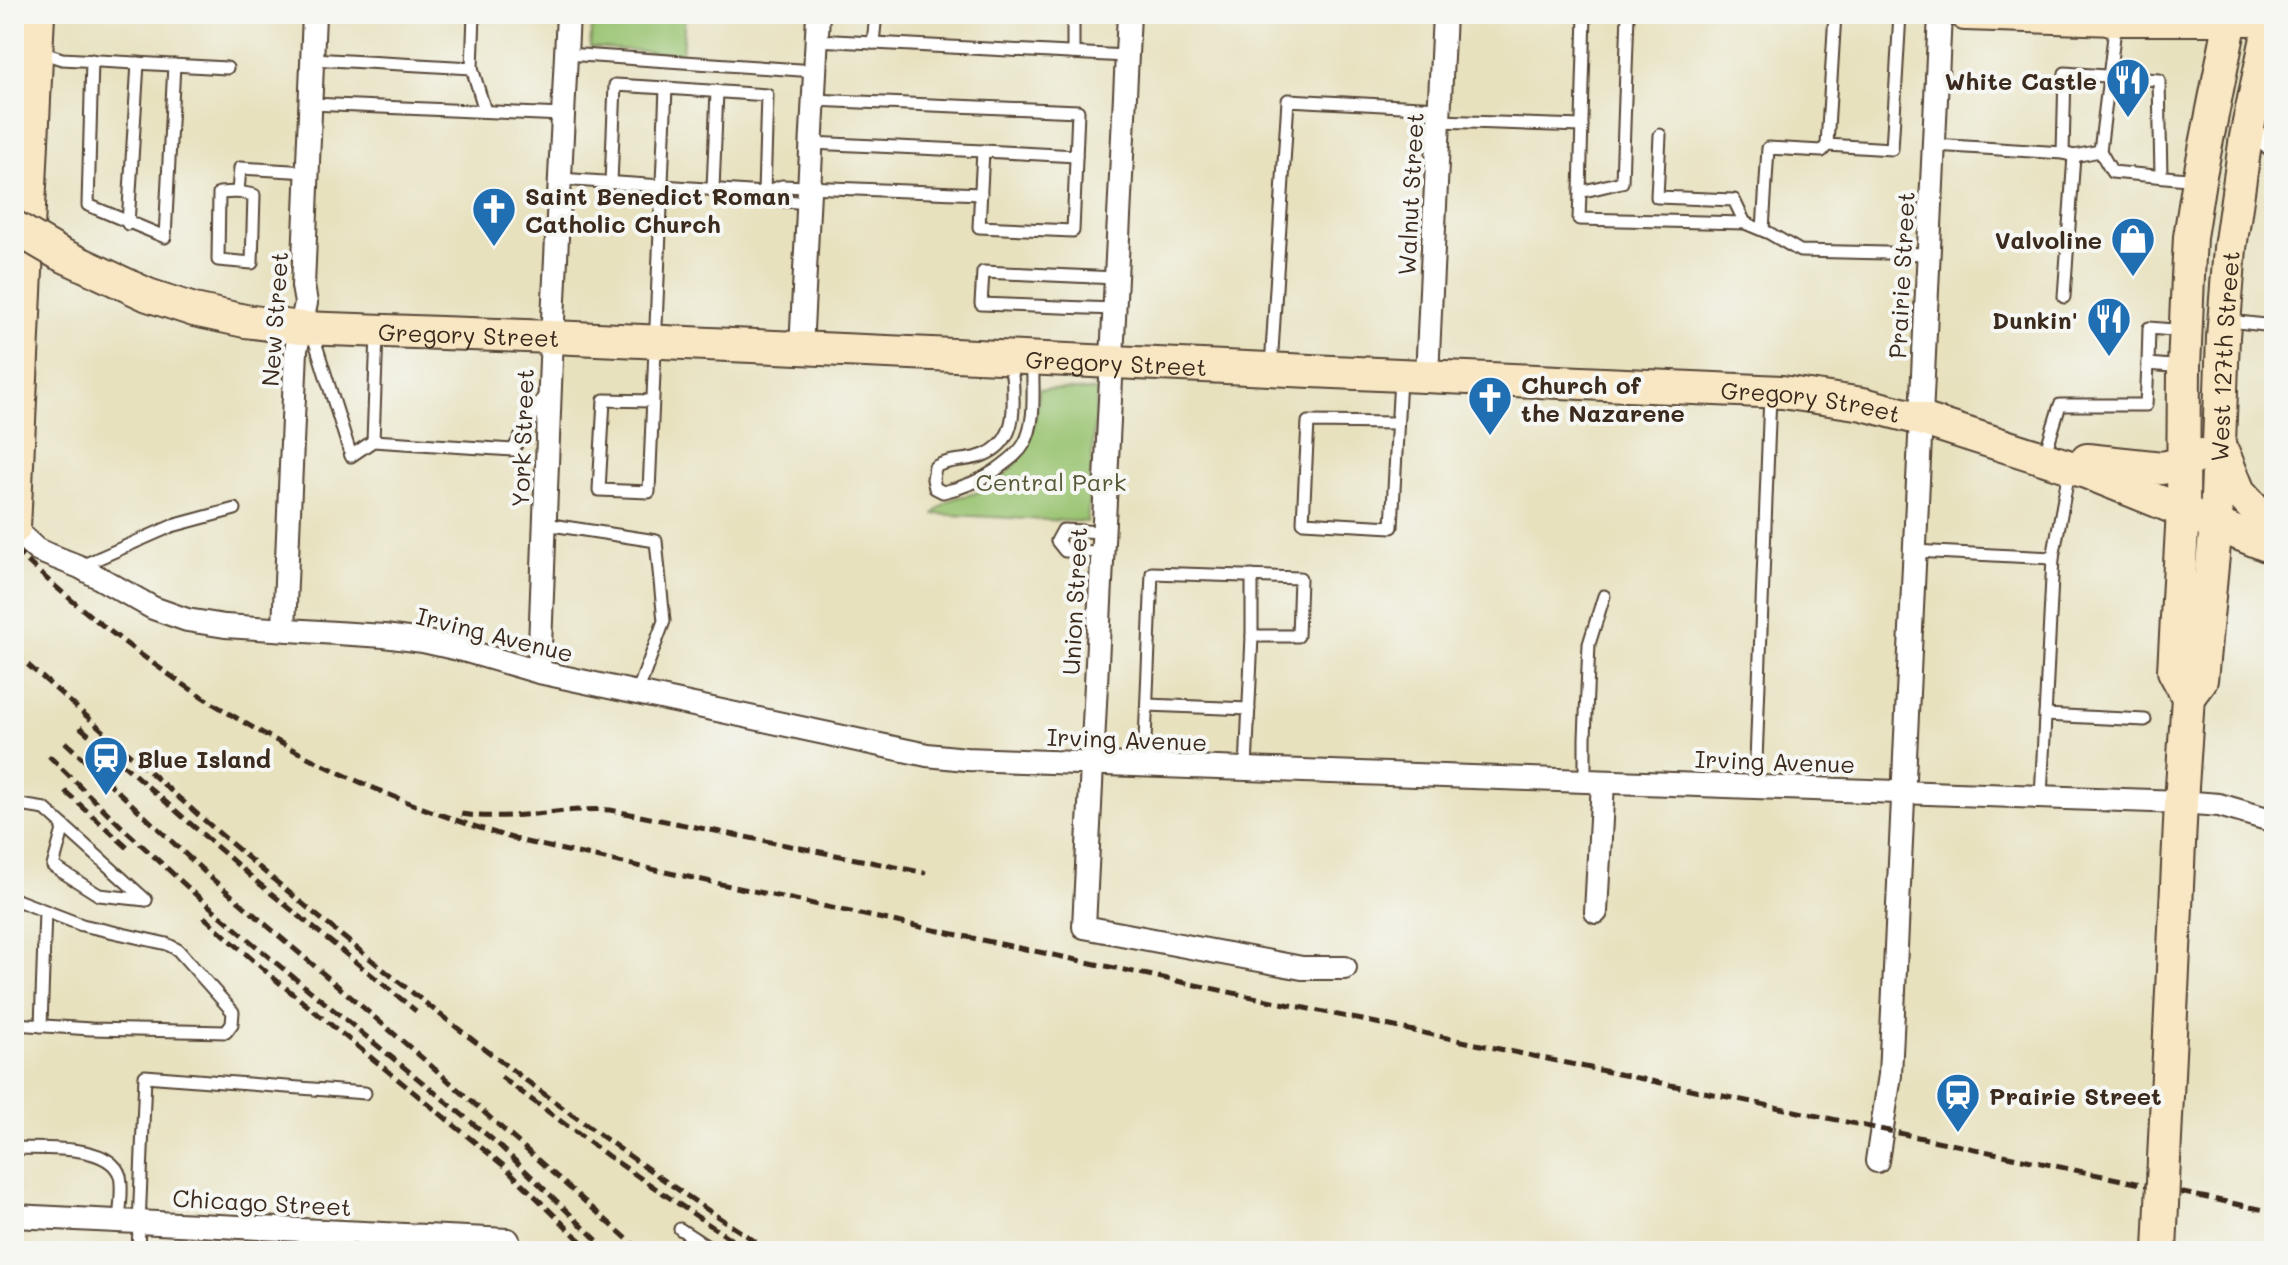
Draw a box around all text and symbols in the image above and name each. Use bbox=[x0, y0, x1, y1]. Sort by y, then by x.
restaurant icon: White Castle bbox=[2104, 56, 2152, 119]
place label: White Castle bbox=[1945, 65, 2097, 96]
street label: Walnut Street bbox=[1390, 112, 1430, 276]
place label: Saint Benedict Roman Catholic Church bbox=[525, 180, 790, 239]
church icon: Saint Benedict Roman Catholic Church bbox=[470, 185, 518, 248]
street label: Prairie Street bbox=[1881, 191, 1921, 359]
shop icon: Valvoline bbox=[2109, 215, 2157, 278]
place label: Valvoline bbox=[1995, 224, 2102, 255]
street label: New Street bbox=[254, 250, 294, 388]
street label: West 127th Street bbox=[2203, 250, 2245, 463]
restaurant icon: Dunkin' bbox=[2085, 295, 2133, 358]
place label: Dunkin' bbox=[1992, 304, 2078, 335]
street label: Gregory Street bbox=[378, 315, 560, 353]
street label: Gregory Street bbox=[1025, 343, 1208, 382]
street label: York Street bbox=[504, 368, 540, 508]
place label: Church of the Nazarene bbox=[1521, 369, 1685, 428]
church icon: Church of the Nazarene bbox=[1466, 374, 1514, 437]
street label: Gregory Street bbox=[1720, 374, 1904, 429]
park label: Central Park bbox=[976, 466, 1126, 497]
street label: Union Street bbox=[1055, 526, 1093, 676]
street label: Irving Avenue bbox=[413, 600, 577, 668]
street label: Irving Avenue bbox=[1046, 721, 1208, 757]
station icon: Blue Island bbox=[82, 734, 130, 797]
place label: Blue Island bbox=[137, 743, 271, 774]
street label: Irving Avenue bbox=[1694, 743, 1856, 779]
station icon: Prairie Street bbox=[1934, 1071, 1982, 1134]
place label: Prairie Street bbox=[1989, 1080, 2162, 1111]
street label: Chicago Street bbox=[172, 1182, 352, 1222]

